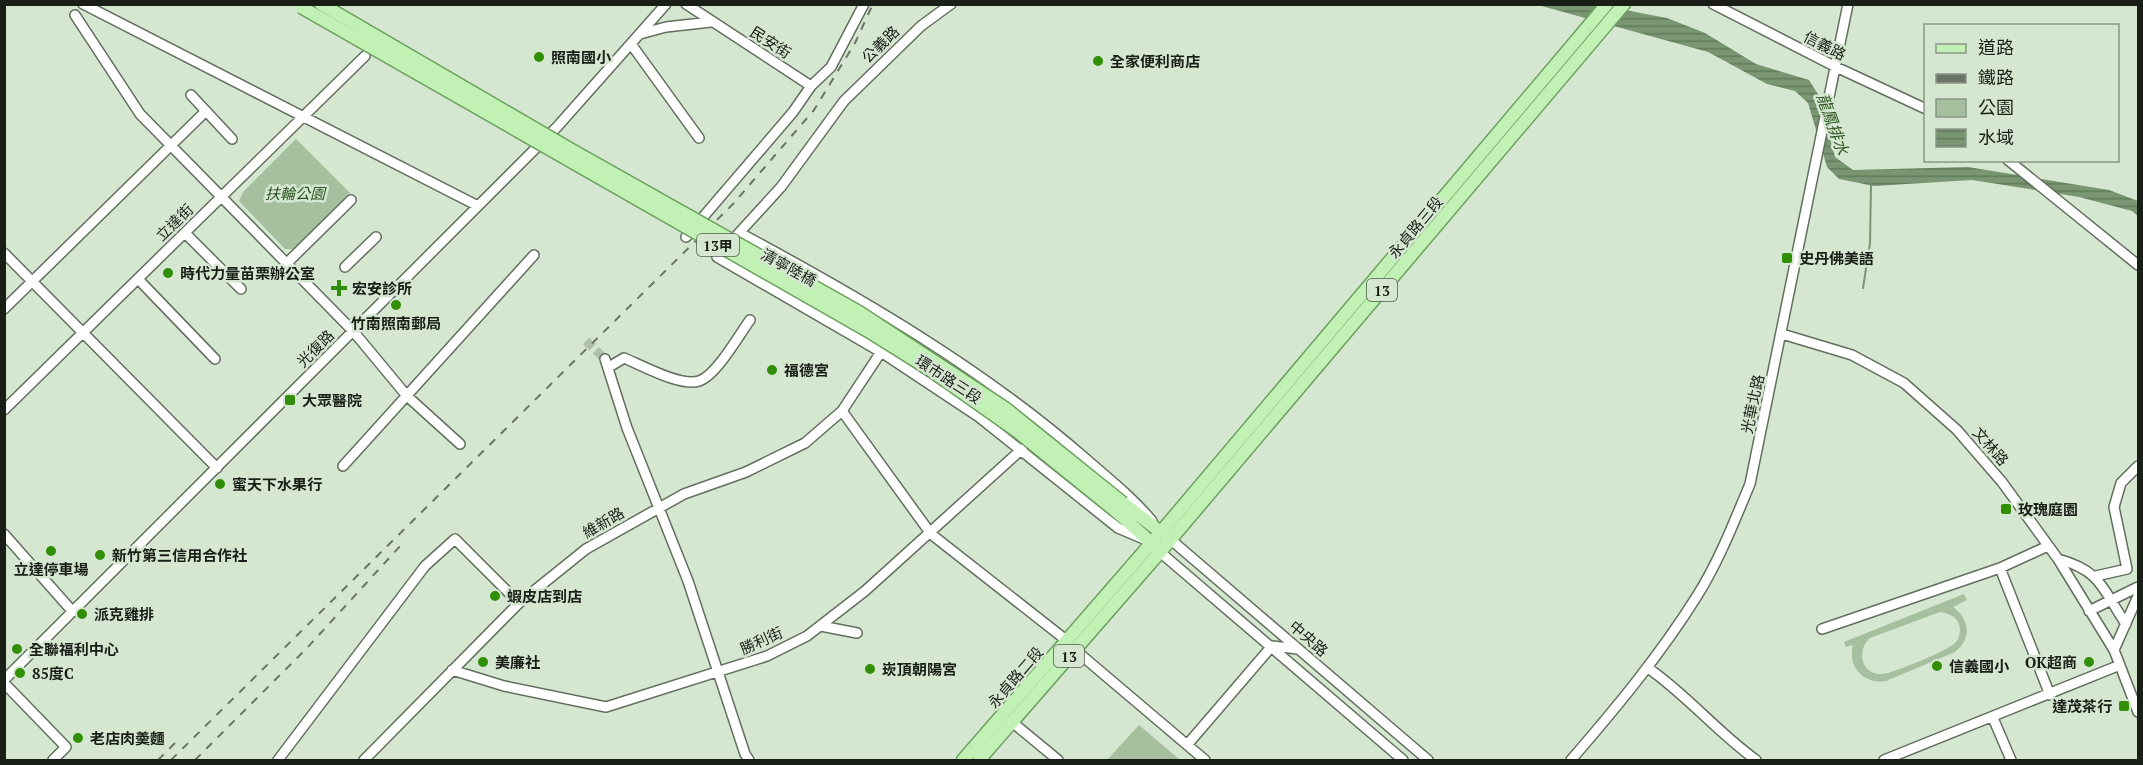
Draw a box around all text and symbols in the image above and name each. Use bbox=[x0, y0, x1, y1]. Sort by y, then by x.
street label: 民安街 bbox=[747, 21, 795, 63]
street label: 公義路 bbox=[857, 21, 903, 67]
legend bbox=[1924, 24, 2119, 162]
street label: 信義路 bbox=[1800, 26, 1850, 64]
text: 道路 bbox=[1978, 35, 2014, 59]
place label: 照南國小 bbox=[551, 47, 612, 67]
marker: 照南國小 bbox=[532, 50, 546, 64]
place label: 全家便利商店 bbox=[1110, 51, 1200, 71]
marker: 全家便利商店 bbox=[1091, 54, 1105, 68]
text: 鐵路 bbox=[1978, 65, 2014, 89]
water label: 龍鳳排水 bbox=[1812, 90, 1855, 159]
text: 公園 bbox=[1978, 95, 2014, 119]
text: 水域 bbox=[1978, 125, 2014, 149]
park label: 扶輪公園 bbox=[265, 183, 327, 203]
street label: 永貞路三段 bbox=[1383, 192, 1447, 262]
street label: 立達街 bbox=[151, 199, 197, 245]
road number: 13甲 bbox=[697, 234, 739, 256]
street label: 清寧陸橋 bbox=[758, 244, 820, 290]
place label: 史丹佛美語 bbox=[1799, 248, 1874, 268]
marker: 史丹佛美語 bbox=[1780, 251, 1794, 265]
place label: 時代力量苗栗辦公室 bbox=[180, 263, 315, 283]
marker: 時代力量苗栗辦公室 bbox=[161, 266, 175, 280]
place label: 宏安診所 bbox=[352, 278, 412, 298]
marker: 宏安診所 bbox=[330, 279, 348, 297]
road number: 13 bbox=[1367, 279, 1397, 301]
marker: 竹南照南郵局 bbox=[389, 298, 403, 312]
place label: 竹南照南郵局 bbox=[351, 313, 441, 333]
street label: 光復路 bbox=[292, 325, 338, 371]
street label: 環市路三段 bbox=[912, 350, 986, 408]
place label: 福德宮 bbox=[784, 360, 829, 380]
marker: 福德宮 bbox=[765, 363, 779, 377]
street label: 光華北路 bbox=[1736, 373, 1768, 435]
place label: 大眾醫院 bbox=[302, 390, 362, 410]
marker: 大眾醫院 bbox=[283, 393, 297, 407]
street label: 文林路 bbox=[1969, 422, 2013, 470]
place label: 蜜天下水果行 bbox=[232, 474, 322, 494]
marker: 蜜天下水果行 bbox=[213, 477, 227, 491]
place label: 玫瑰庭園 bbox=[2018, 499, 2078, 519]
street label: 維新路 bbox=[579, 502, 627, 542]
marker: 玫瑰庭園 bbox=[1999, 502, 2013, 516]
marker: 立達停車場 bbox=[44, 544, 58, 558]
place label: 新竹第三信用合作社 bbox=[112, 545, 247, 565]
marker: 新竹第三信用合作社 bbox=[93, 548, 107, 562]
place label: 立達停車場 bbox=[13, 559, 89, 579]
place label: 蝦皮店到店 bbox=[507, 586, 582, 606]
marker: 蝦皮店到店 bbox=[488, 589, 502, 603]
place label: 派克雞排 bbox=[94, 604, 154, 624]
marker: 派克雞排 bbox=[75, 607, 89, 621]
street label: 中央路 bbox=[1285, 616, 1333, 660]
street label: 勝利街 bbox=[736, 622, 786, 658]
place label: 全聯福利中心 bbox=[29, 639, 119, 659]
marker: 全聯福利中心 bbox=[10, 642, 24, 656]
street label: 永貞路二段 bbox=[983, 642, 1047, 712]
road number: 13 bbox=[1054, 645, 1084, 667]
place label: 美廉社 bbox=[495, 652, 540, 672]
place label: OK超商 bbox=[2025, 652, 2077, 672]
marker: 美廉社 bbox=[476, 655, 490, 669]
marker: OK超商 bbox=[2082, 655, 2096, 669]
place label: 信義國小 bbox=[1949, 656, 2010, 676]
place label: 崁頂朝陽宮 bbox=[882, 659, 957, 679]
marker: 信義國小 bbox=[1930, 659, 1944, 673]
marker: 崁頂朝陽宮 bbox=[863, 662, 877, 676]
place label: 85度C bbox=[32, 663, 74, 683]
marker: 85度C bbox=[13, 666, 27, 680]
place label: 達茂茶行 bbox=[2052, 696, 2112, 716]
marker: 達茂茶行 bbox=[2117, 699, 2131, 713]
place label: 老店肉羮麵 bbox=[90, 728, 165, 748]
marker: 老店肉羮麵 bbox=[71, 731, 85, 745]

